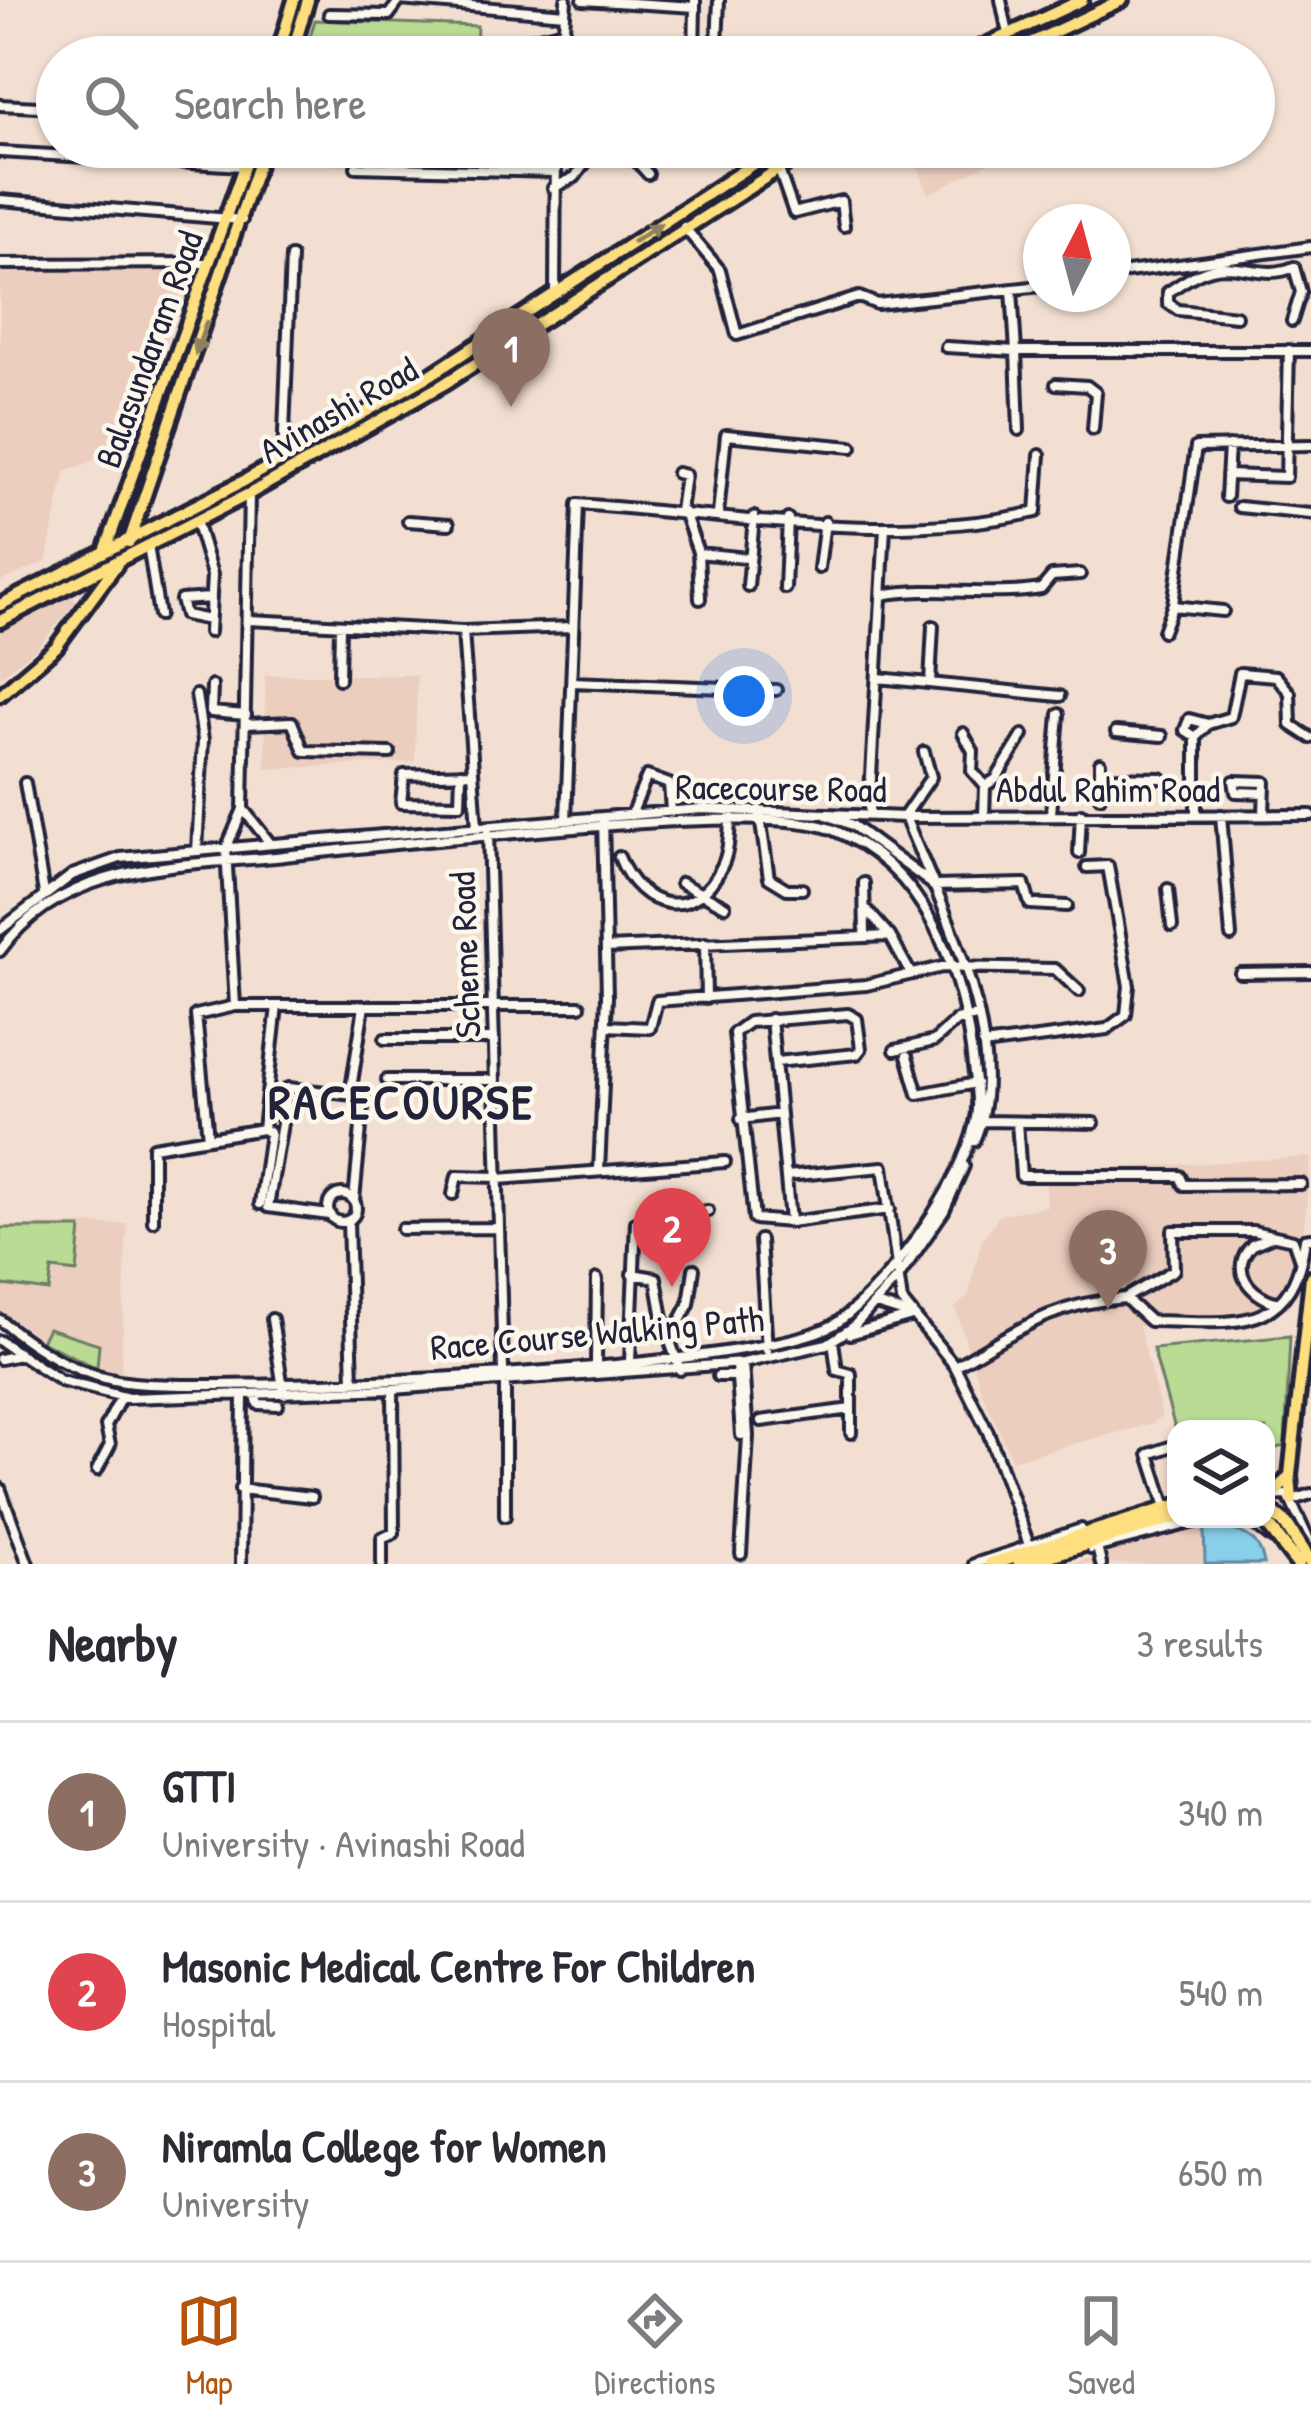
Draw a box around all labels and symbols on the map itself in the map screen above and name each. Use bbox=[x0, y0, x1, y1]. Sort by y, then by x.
north arrow bbox=[1023, 204, 1131, 312]
one-way arrow bbox=[631, 223, 664, 245]
street label: Balasundaram Road bbox=[82, 224, 214, 474]
pin: 1 bbox=[472, 308, 550, 407]
one-way arrow bbox=[191, 320, 209, 356]
street label: Avinashi Road bbox=[250, 344, 426, 474]
your location bbox=[714, 666, 774, 726]
street label: Racecourse Road bbox=[675, 761, 887, 813]
street label: Abdul Rahim Road bbox=[996, 764, 1220, 813]
street label: Scheme Road bbox=[437, 871, 491, 1039]
district label: RACECOURSE bbox=[268, 1069, 536, 1134]
pin: 2 bbox=[633, 1188, 711, 1287]
pin: 3 bbox=[1069, 1210, 1147, 1309]
street label: Race Course Walking Path bbox=[428, 1293, 766, 1371]

